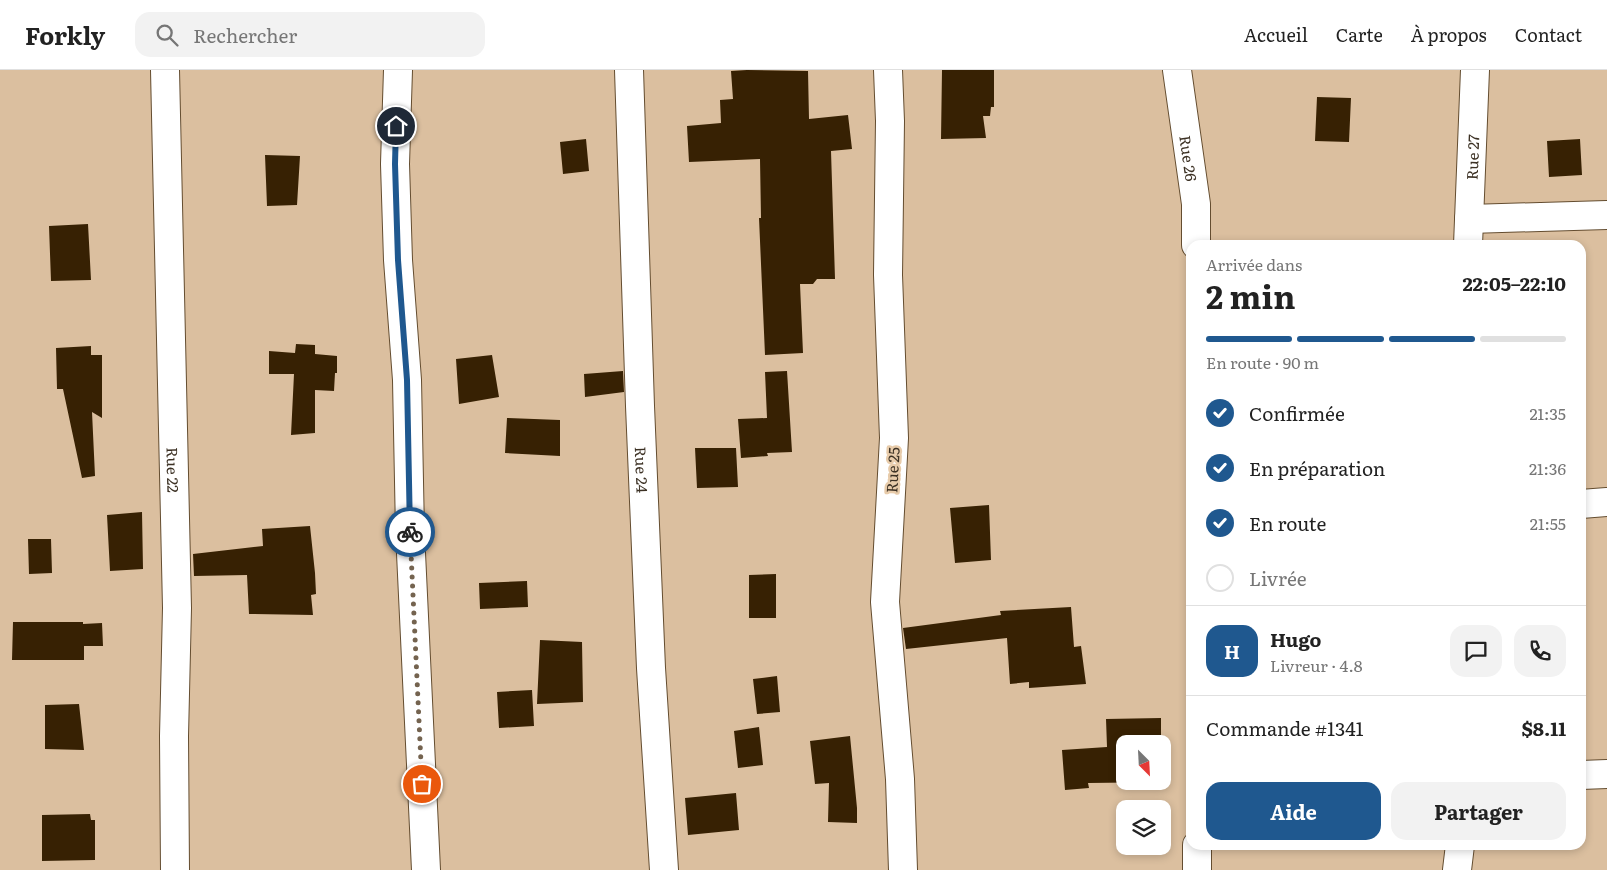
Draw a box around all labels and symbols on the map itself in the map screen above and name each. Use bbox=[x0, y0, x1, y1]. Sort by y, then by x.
pin bbox=[375, 105, 417, 147]
street label: Rue 27 bbox=[1459, 133, 1484, 180]
street label: Rue 26 bbox=[1175, 134, 1204, 183]
street label: Rue 24 bbox=[630, 446, 655, 493]
street label: Rue 25 bbox=[879, 446, 905, 493]
street label: Rue 22 bbox=[162, 447, 186, 493]
courier bbox=[385, 507, 435, 557]
north arrow bbox=[1116, 735, 1171, 790]
pin bbox=[401, 763, 443, 805]

